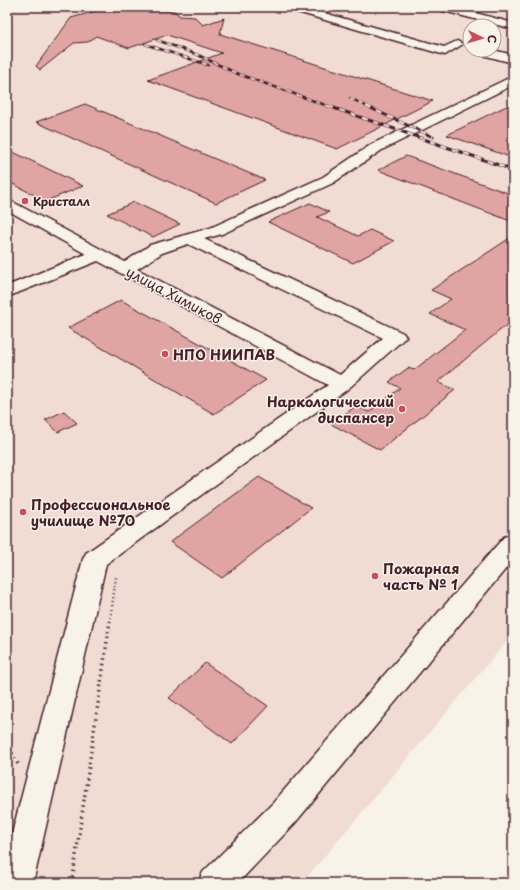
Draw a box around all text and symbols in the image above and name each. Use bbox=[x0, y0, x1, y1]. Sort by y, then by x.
north arrow bbox=[462, 18, 502, 58]
text: С bbox=[484, 34, 501, 44]
place label: Кристалл bbox=[33, 192, 90, 210]
marker: Кристалл bbox=[20, 196, 30, 206]
street label: улица Химиков bbox=[122, 261, 226, 329]
place label: НПО НИИПАВ bbox=[173, 344, 275, 365]
marker: НПО НИИПАВ bbox=[160, 349, 170, 359]
place label: Наркологический диспансер bbox=[267, 391, 394, 428]
marker: Наркологический диспансер bbox=[397, 404, 407, 414]
place label: Профессиональное училище №70 bbox=[31, 494, 170, 531]
marker: Профессиональное училище №70 bbox=[18, 507, 28, 517]
place label: Пожарная часть № 1 bbox=[383, 558, 459, 595]
marker: Пожарная часть № 1 bbox=[370, 571, 380, 581]

